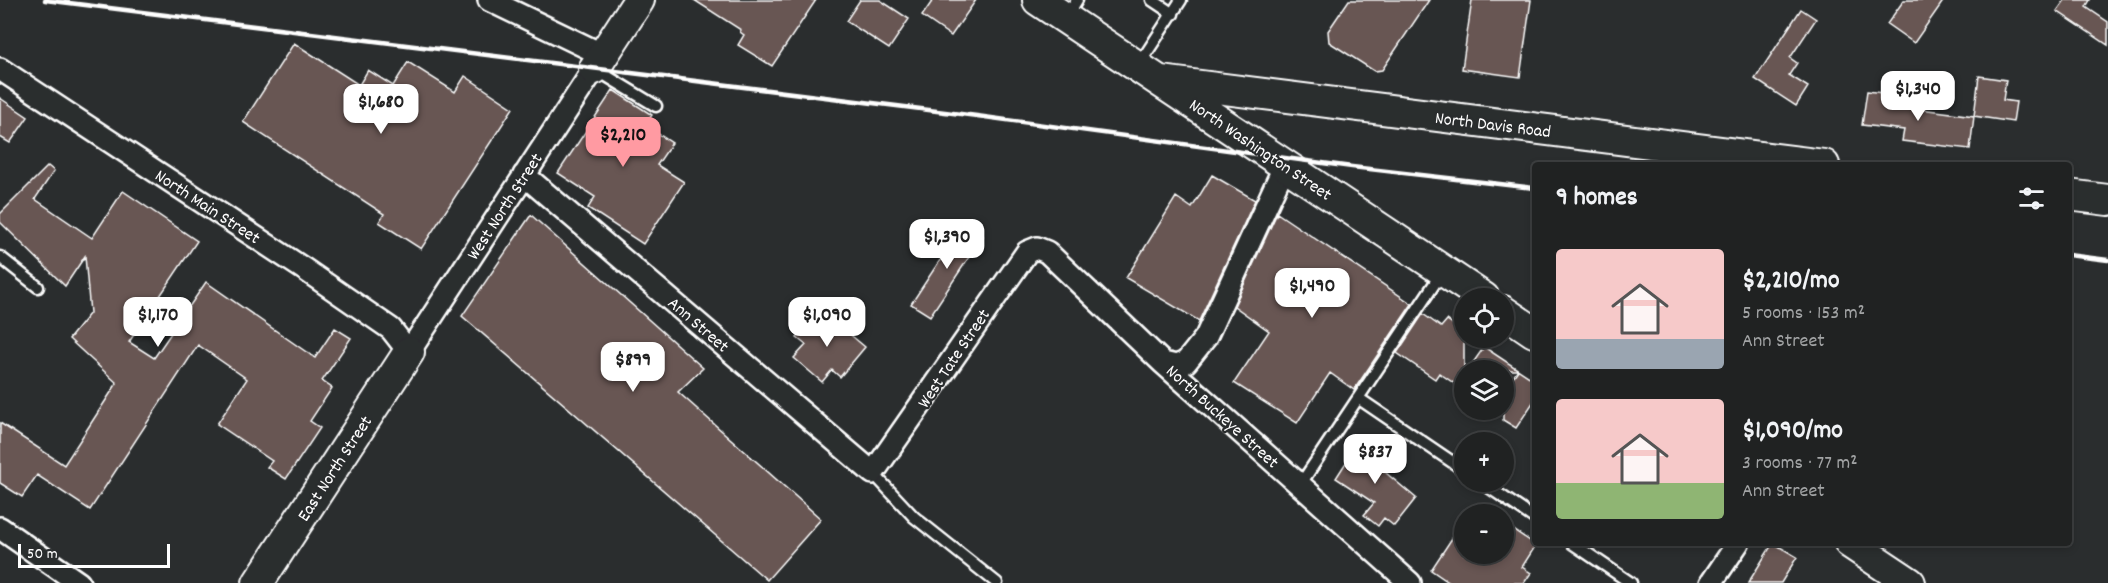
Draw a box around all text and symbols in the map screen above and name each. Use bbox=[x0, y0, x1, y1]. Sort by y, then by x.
pin: $1,340 bbox=[1869, 71, 1967, 122]
text: $1,340 bbox=[1895, 76, 1941, 104]
pin: $1,680 bbox=[332, 84, 430, 135]
text: $1,680 bbox=[357, 89, 405, 117]
street label: North Washington Street bbox=[1183, 94, 1336, 208]
street label: North Davis Road bbox=[1433, 107, 1552, 146]
pin: $2,210 bbox=[574, 117, 672, 168]
text: $2,210 bbox=[600, 122, 646, 150]
street label: West North Street bbox=[462, 149, 550, 266]
street label: North Main Street bbox=[149, 165, 265, 252]
text: 9 homes bbox=[1556, 180, 1638, 217]
icon: filters bbox=[2015, 182, 2048, 215]
pin: $1,390 bbox=[898, 219, 996, 270]
text: $1,390 bbox=[923, 224, 971, 252]
text: $2,210/mo bbox=[1742, 263, 1840, 300]
pin: $1,490 bbox=[1263, 268, 1361, 319]
text: $1,490 bbox=[1289, 273, 1335, 301]
icon: home bbox=[1604, 273, 1676, 345]
map controls bbox=[1454, 288, 1514, 564]
button: locate bbox=[1454, 288, 1514, 348]
street label: Ann Street bbox=[661, 292, 734, 360]
pin: $1,170 bbox=[109, 297, 207, 348]
pin: $1,090 bbox=[778, 297, 876, 348]
text: 5 rooms · 153 m² bbox=[1742, 300, 1865, 328]
text: $1,170 bbox=[137, 302, 179, 330]
text: $1,090 bbox=[802, 302, 852, 330]
street label: West Tate Street bbox=[913, 305, 998, 414]
text: Ann Street bbox=[1742, 328, 1825, 356]
pin: $899 bbox=[597, 342, 669, 393]
text: $899 bbox=[615, 347, 651, 375]
street label: North Buckeye Street bbox=[1159, 360, 1284, 476]
button: layers bbox=[1454, 360, 1514, 420]
street label: East North Street bbox=[293, 411, 380, 527]
text: $1,090/mo bbox=[1742, 413, 1843, 450]
icon: home bbox=[1604, 423, 1676, 495]
button: + bbox=[1454, 432, 1514, 492]
pin: $837 bbox=[1339, 434, 1411, 485]
text: $837 bbox=[1358, 439, 1392, 467]
text: 3 rooms · 77 m² bbox=[1742, 450, 1858, 478]
text: Ann Street bbox=[1742, 478, 1825, 506]
button: − bbox=[1454, 504, 1514, 564]
scale bar bbox=[18, 541, 170, 568]
text: 50 m bbox=[27, 543, 58, 566]

